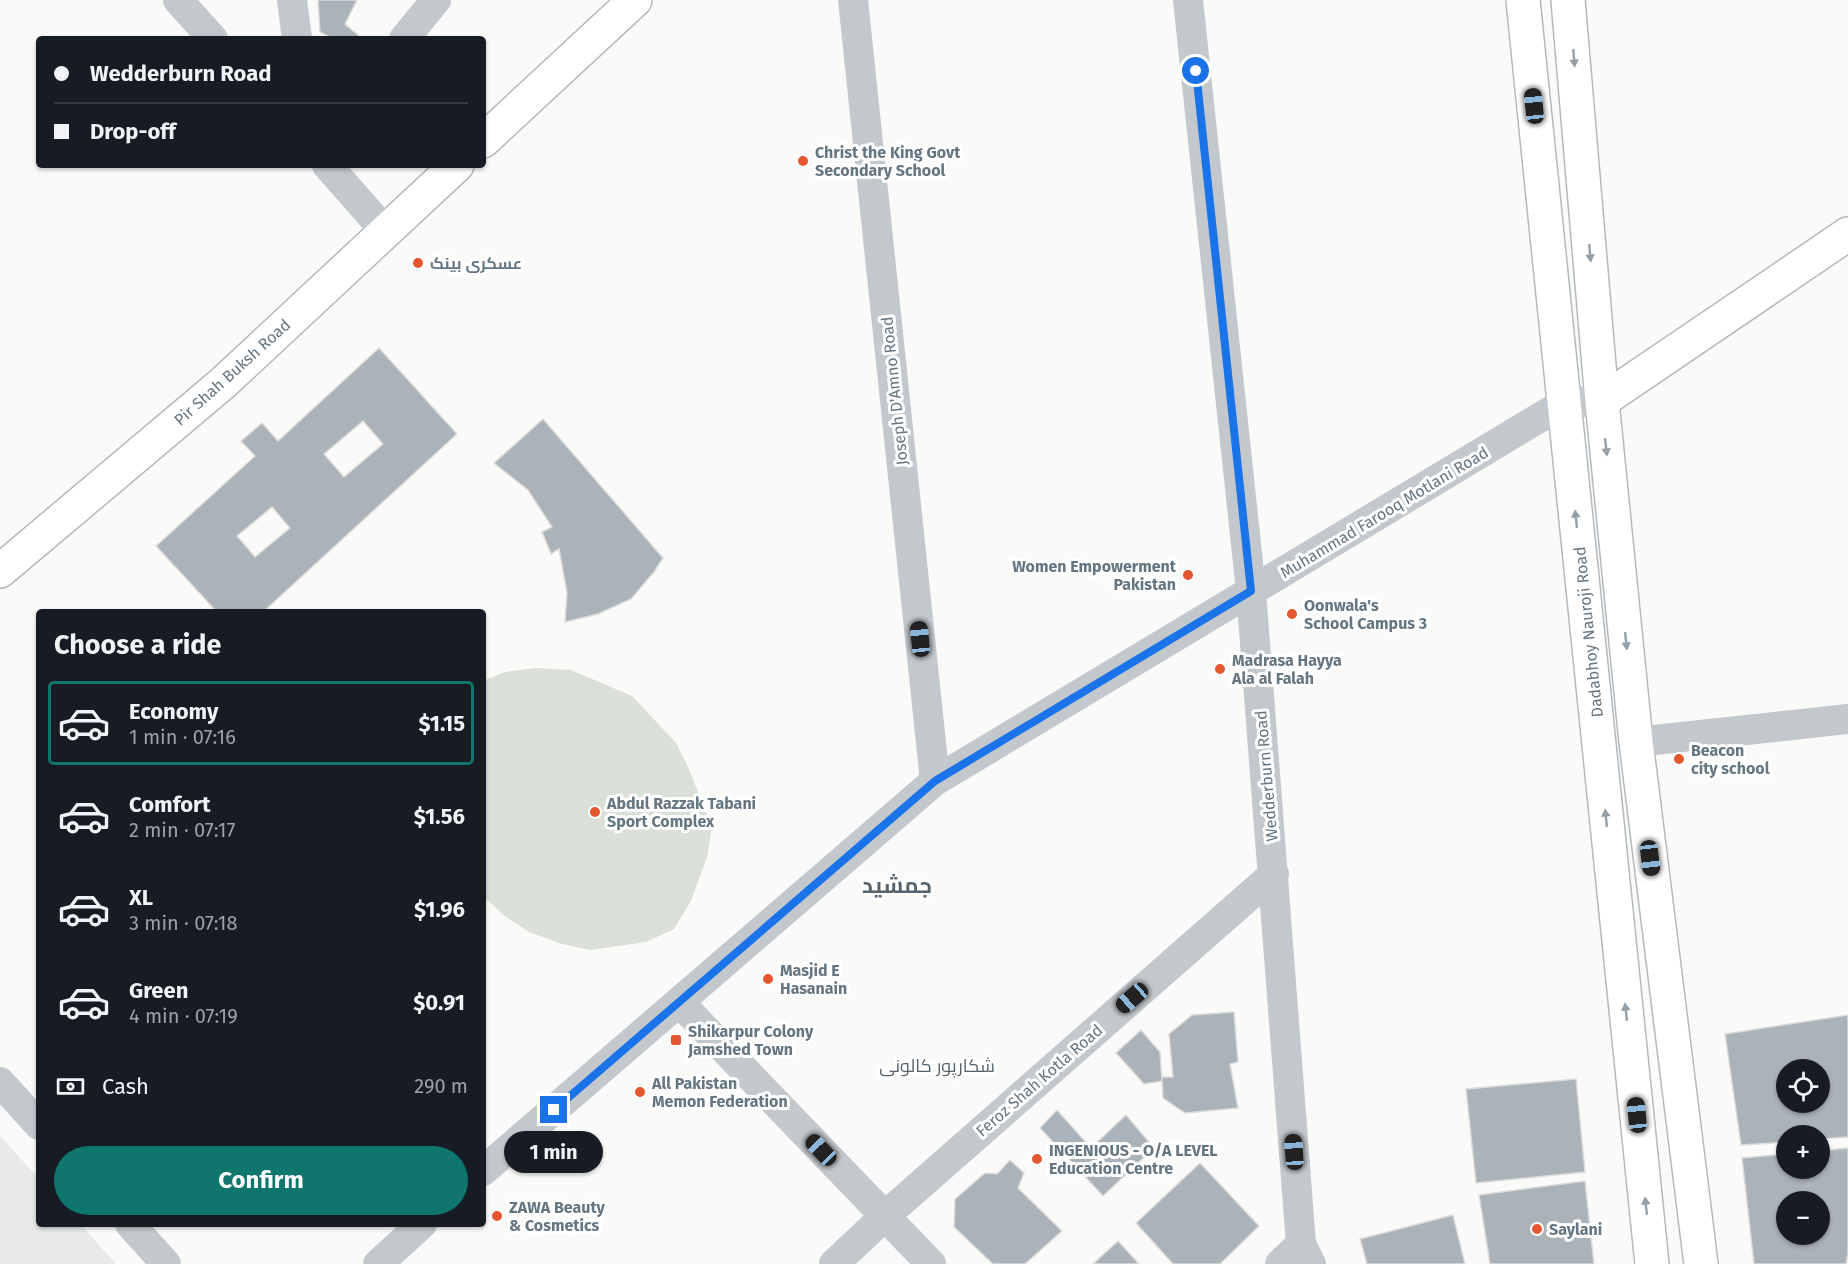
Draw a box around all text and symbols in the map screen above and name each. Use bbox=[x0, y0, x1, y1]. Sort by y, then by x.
one-way arrow bbox=[1570, 49, 1579, 68]
route start bbox=[1182, 57, 1209, 84]
text: Wedderburn Road bbox=[90, 60, 272, 87]
car bbox=[1523, 87, 1545, 125]
text: Drop-off bbox=[90, 118, 176, 145]
place label: Christ the King Govt Secondary School bbox=[815, 143, 961, 180]
marker: Christ the King Govt Secondary School bbox=[796, 154, 810, 168]
one-way arrow bbox=[1585, 243, 1595, 262]
place label: عسکری بینک bbox=[430, 254, 522, 273]
marker: عسکری بینک bbox=[411, 256, 425, 270]
street label: Pir Shah Buksh Road bbox=[170, 315, 294, 430]
street label: Joseph D'Amno Road bbox=[877, 316, 912, 466]
one-way arrow bbox=[1602, 437, 1611, 456]
street label: Muhammad Farooq Motlani Road bbox=[1277, 443, 1492, 582]
one-way arrow bbox=[1571, 510, 1581, 529]
street label: Dadabhoy Nauroji Road bbox=[1570, 546, 1607, 718]
place label: Women Empowerment Pakistan bbox=[1012, 557, 1177, 594]
marker: Women Empowerment Pakistan bbox=[1181, 568, 1195, 582]
place label: Oonwala's School Campus 3 bbox=[1304, 596, 1427, 633]
marker: Oonwala's School Campus 3 bbox=[1285, 607, 1299, 621]
car bbox=[909, 620, 931, 658]
text: Choose a ride bbox=[54, 629, 221, 661]
one-way arrow bbox=[1621, 631, 1631, 650]
place label: Madrasa Hayya Ala al Falah bbox=[1231, 651, 1342, 688]
marker: Madrasa Hayya Ala al Falah bbox=[1213, 662, 1227, 676]
icon: car bbox=[57, 696, 111, 750]
text: Economy bbox=[129, 698, 218, 725]
text: $1.15 bbox=[418, 710, 465, 737]
street label: Wedderburn Road bbox=[1251, 710, 1282, 842]
text: 1 min · 07:16 bbox=[129, 725, 236, 749]
place label: Beacon city school bbox=[1691, 741, 1770, 778]
marker: Beacon city school bbox=[1672, 752, 1686, 766]
icon: car bbox=[57, 789, 111, 843]
text: Comfort bbox=[129, 791, 210, 818]
place label: Abdul Razzak Tabani Sport Complex bbox=[606, 794, 756, 831]
text: $1.56 bbox=[414, 803, 465, 830]
marker: Abdul Razzak Tabani Sport Complex bbox=[588, 805, 602, 819]
one-way arrow bbox=[1602, 808, 1611, 827]
text: 2 min · 07:17 bbox=[129, 818, 235, 842]
car bbox=[1639, 839, 1661, 877]
district label: جمشید bbox=[862, 872, 932, 899]
icon: car bbox=[57, 882, 111, 936]
text: XL bbox=[129, 884, 153, 911]
text: $1.96 bbox=[414, 896, 465, 923]
text: 3 min · 07:18 bbox=[129, 911, 238, 935]
place label: Masjid E Hasanain bbox=[780, 961, 847, 998]
marker: Masjid E Hasanain bbox=[761, 972, 775, 986]
icon: car bbox=[57, 975, 111, 1029]
text: Green bbox=[129, 977, 188, 1004]
car bbox=[1113, 979, 1151, 1017]
text: $0.91 bbox=[413, 989, 465, 1016]
one-way arrow bbox=[1621, 1002, 1631, 1021]
text: 4 min · 07:19 bbox=[129, 1004, 238, 1028]
street label: Feroz Shah Kotla Road bbox=[972, 1020, 1106, 1140]
place label: Shikarpur Colony Jamshed Town bbox=[687, 1022, 814, 1059]
marker: Shikarpur Colony Jamshed Town bbox=[669, 1033, 683, 1047]
district label: شکارپور کالونی bbox=[879, 1055, 995, 1078]
map controls bbox=[1776, 1059, 1830, 1245]
button: locate bbox=[1776, 1059, 1830, 1113]
icon: cash bbox=[54, 1070, 87, 1103]
text: Cash bbox=[102, 1073, 149, 1100]
text: 290 m bbox=[414, 1074, 468, 1098]
place label: All Pakistan Memon Federation bbox=[651, 1074, 788, 1111]
marker: All Pakistan Memon Federation bbox=[633, 1085, 647, 1099]
route end bbox=[540, 1096, 567, 1123]
car bbox=[1626, 1096, 1648, 1134]
button: + bbox=[1776, 1125, 1830, 1179]
callout: 1 min bbox=[504, 1131, 604, 1173]
car bbox=[802, 1131, 840, 1169]
car bbox=[1284, 1133, 1304, 1171]
text: 1 min bbox=[529, 1140, 578, 1164]
place label: INGENIOUS - O/A LEVEL Education Centre bbox=[1049, 1141, 1218, 1178]
button: Confirm bbox=[54, 1146, 468, 1215]
marker: INGENIOUS - O/A LEVEL Education Centre bbox=[1030, 1152, 1044, 1166]
button: − bbox=[1776, 1191, 1830, 1245]
one-way arrow bbox=[1641, 1196, 1651, 1215]
place label: ZAWA Beauty & Cosmetics bbox=[509, 1198, 605, 1235]
marker: ZAWA Beauty & Cosmetics bbox=[490, 1209, 504, 1223]
place label: Saylani bbox=[1549, 1220, 1602, 1239]
marker: Saylani bbox=[1530, 1222, 1544, 1236]

